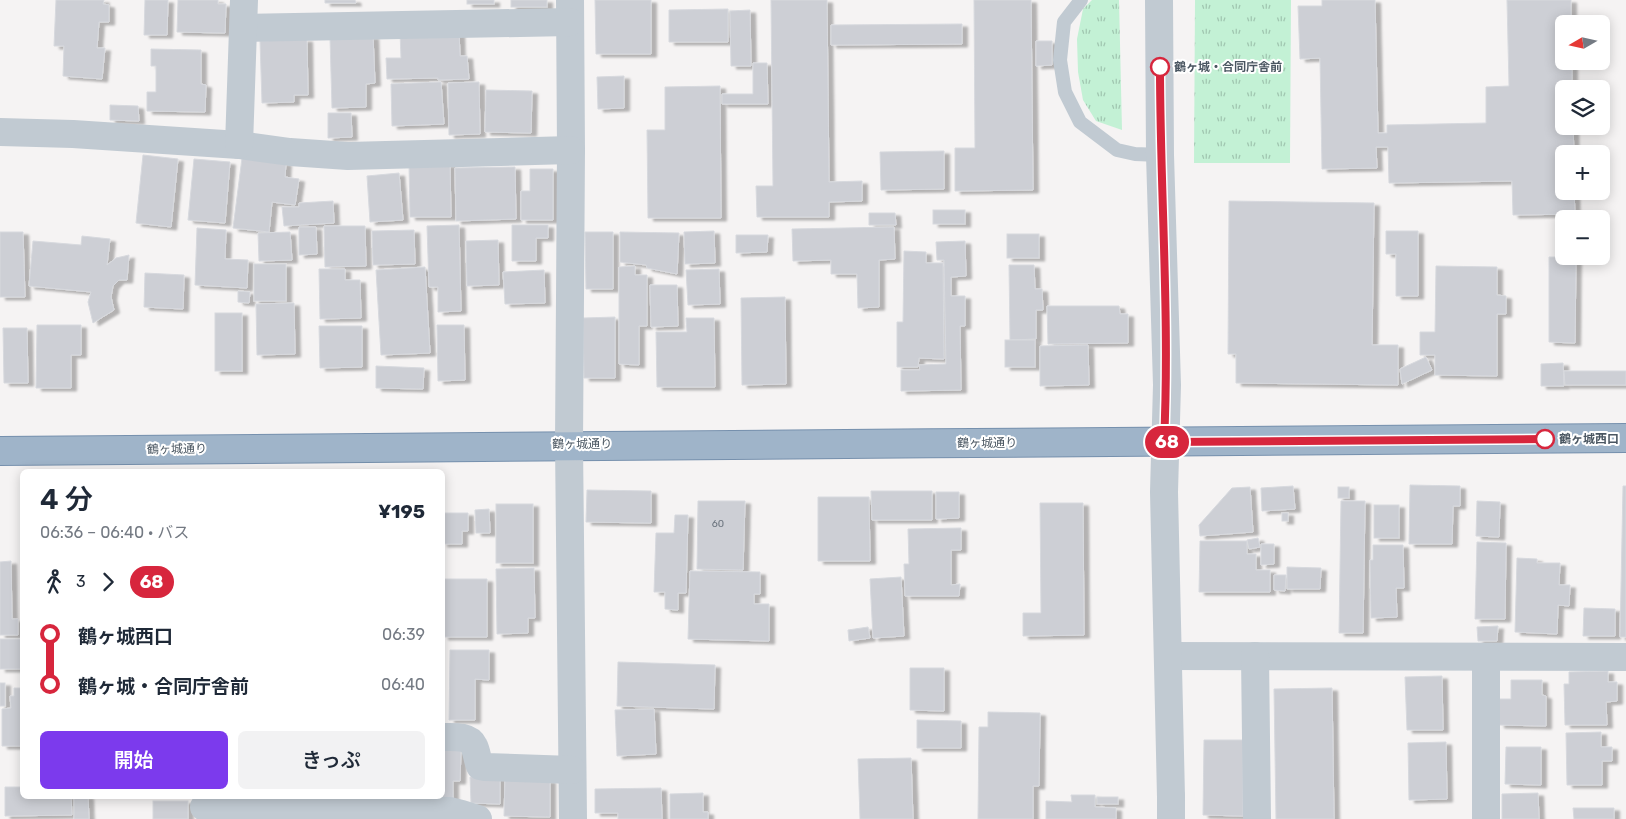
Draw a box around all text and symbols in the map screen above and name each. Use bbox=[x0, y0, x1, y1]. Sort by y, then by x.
north arrow bbox=[1555, 15, 1610, 70]
map controls bbox=[1555, 15, 1610, 265]
marker: 鶴ヶ城・合同庁舎前 bbox=[1150, 57, 1170, 77]
place label: 鶴ヶ城・合同庁舎前 bbox=[1174, 60, 1282, 74]
button: layers bbox=[1555, 80, 1610, 135]
button: + bbox=[1555, 145, 1610, 200]
button: − bbox=[1555, 210, 1610, 265]
line badge: 68 bbox=[1144, 426, 1190, 458]
marker: 鶴ヶ城西口 bbox=[1535, 429, 1555, 449]
text: 68 bbox=[1155, 431, 1179, 453]
place label: 鶴ヶ城西口 bbox=[1559, 432, 1619, 446]
street label: 鶴ヶ城通り bbox=[957, 436, 1017, 450]
street label: 鶴ヶ城通り bbox=[552, 437, 612, 451]
street label: 鶴ヶ城通り bbox=[147, 441, 207, 457]
text: 4 分 bbox=[40, 483, 93, 516]
text: ¥195 bbox=[378, 500, 425, 523]
house number: 60 bbox=[712, 518, 724, 530]
text: 06:36 – 06:40 · バス bbox=[40, 523, 189, 542]
icon: walk bbox=[40, 568, 68, 596]
icon: forward bbox=[94, 568, 122, 596]
text: 68 bbox=[140, 571, 164, 593]
text: 3 bbox=[76, 572, 86, 591]
text: 鶴ヶ城西口 bbox=[78, 625, 173, 648]
text: 06:39 bbox=[382, 625, 425, 644]
text: 鶴ヶ城・合同庁舎前 bbox=[78, 675, 249, 698]
text: 06:40 bbox=[381, 675, 425, 694]
button: 開始 bbox=[40, 731, 228, 789]
button: きっぷ bbox=[238, 731, 425, 789]

